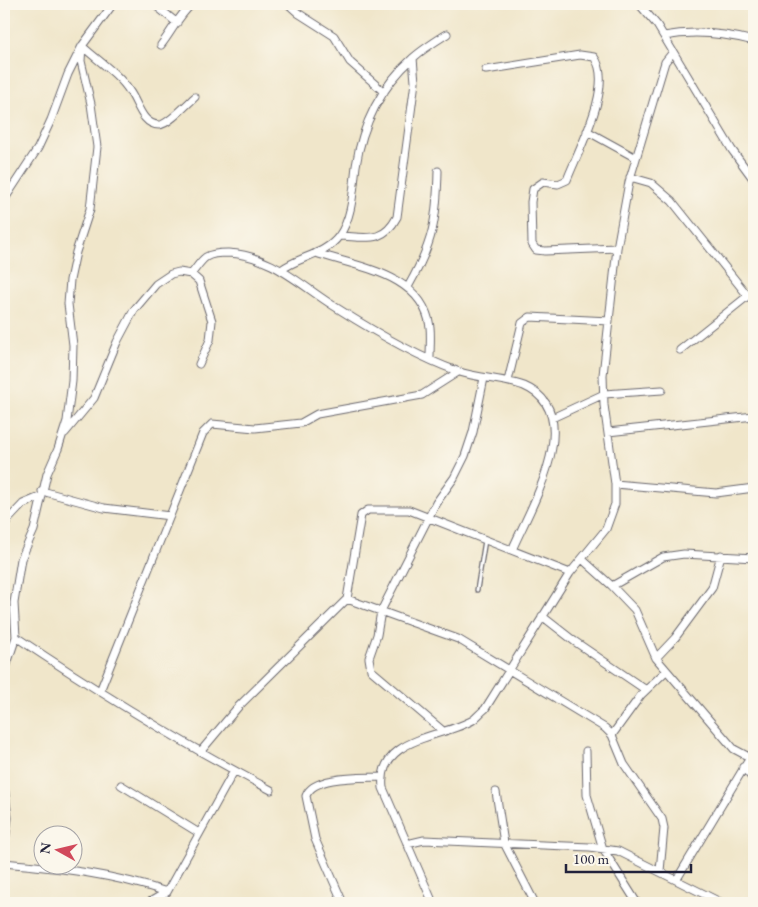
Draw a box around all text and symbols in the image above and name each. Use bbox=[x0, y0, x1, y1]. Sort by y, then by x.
north arrow bbox=[32, 824, 82, 874]
text: N bbox=[35, 841, 55, 855]
scale bar bbox=[566, 842, 690, 874]
text: 100 m bbox=[573, 849, 610, 868]

